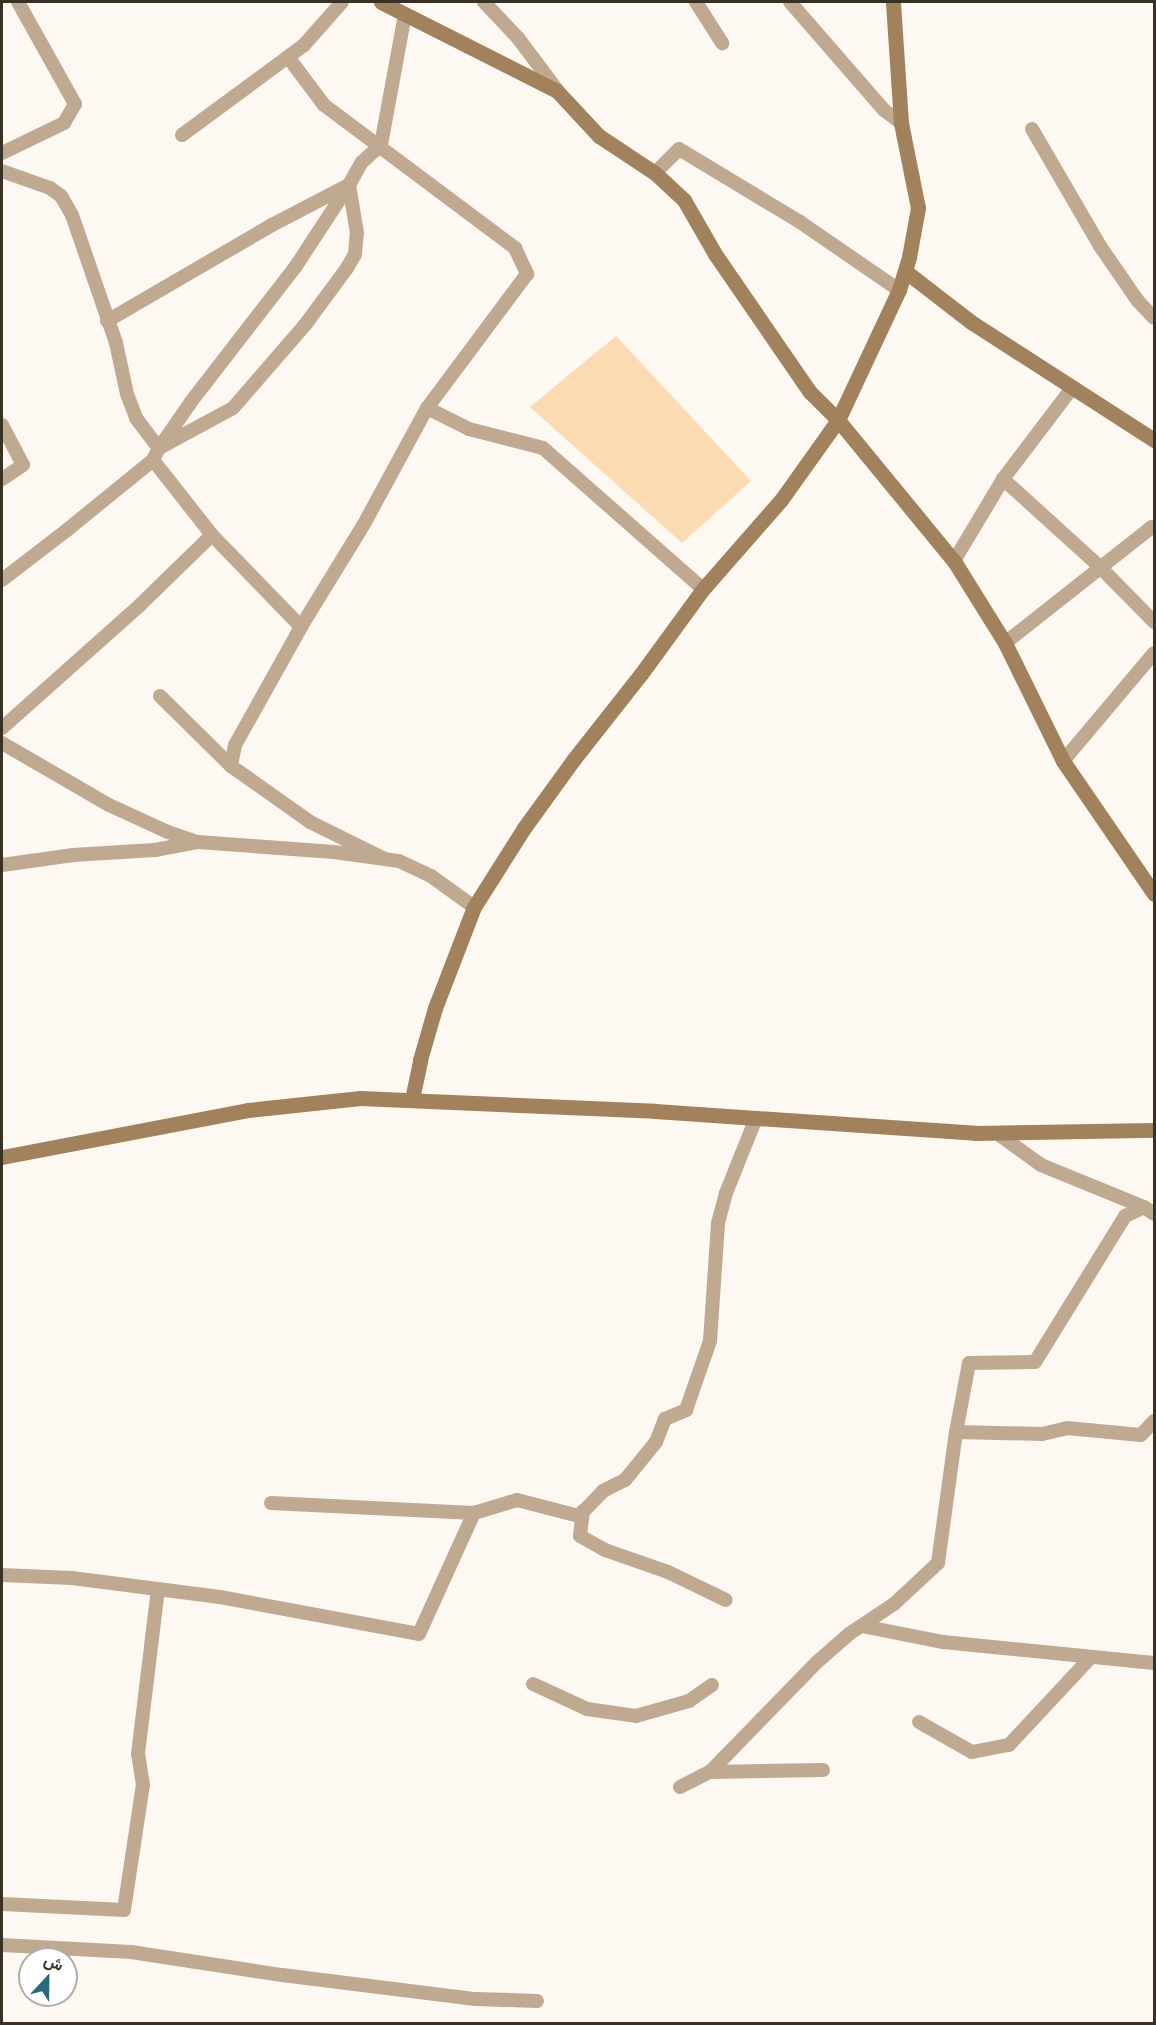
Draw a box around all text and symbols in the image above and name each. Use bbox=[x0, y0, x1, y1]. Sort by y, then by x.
north arrow bbox=[18, 1947, 78, 2007]
text: ش bbox=[41, 1949, 67, 1975]

